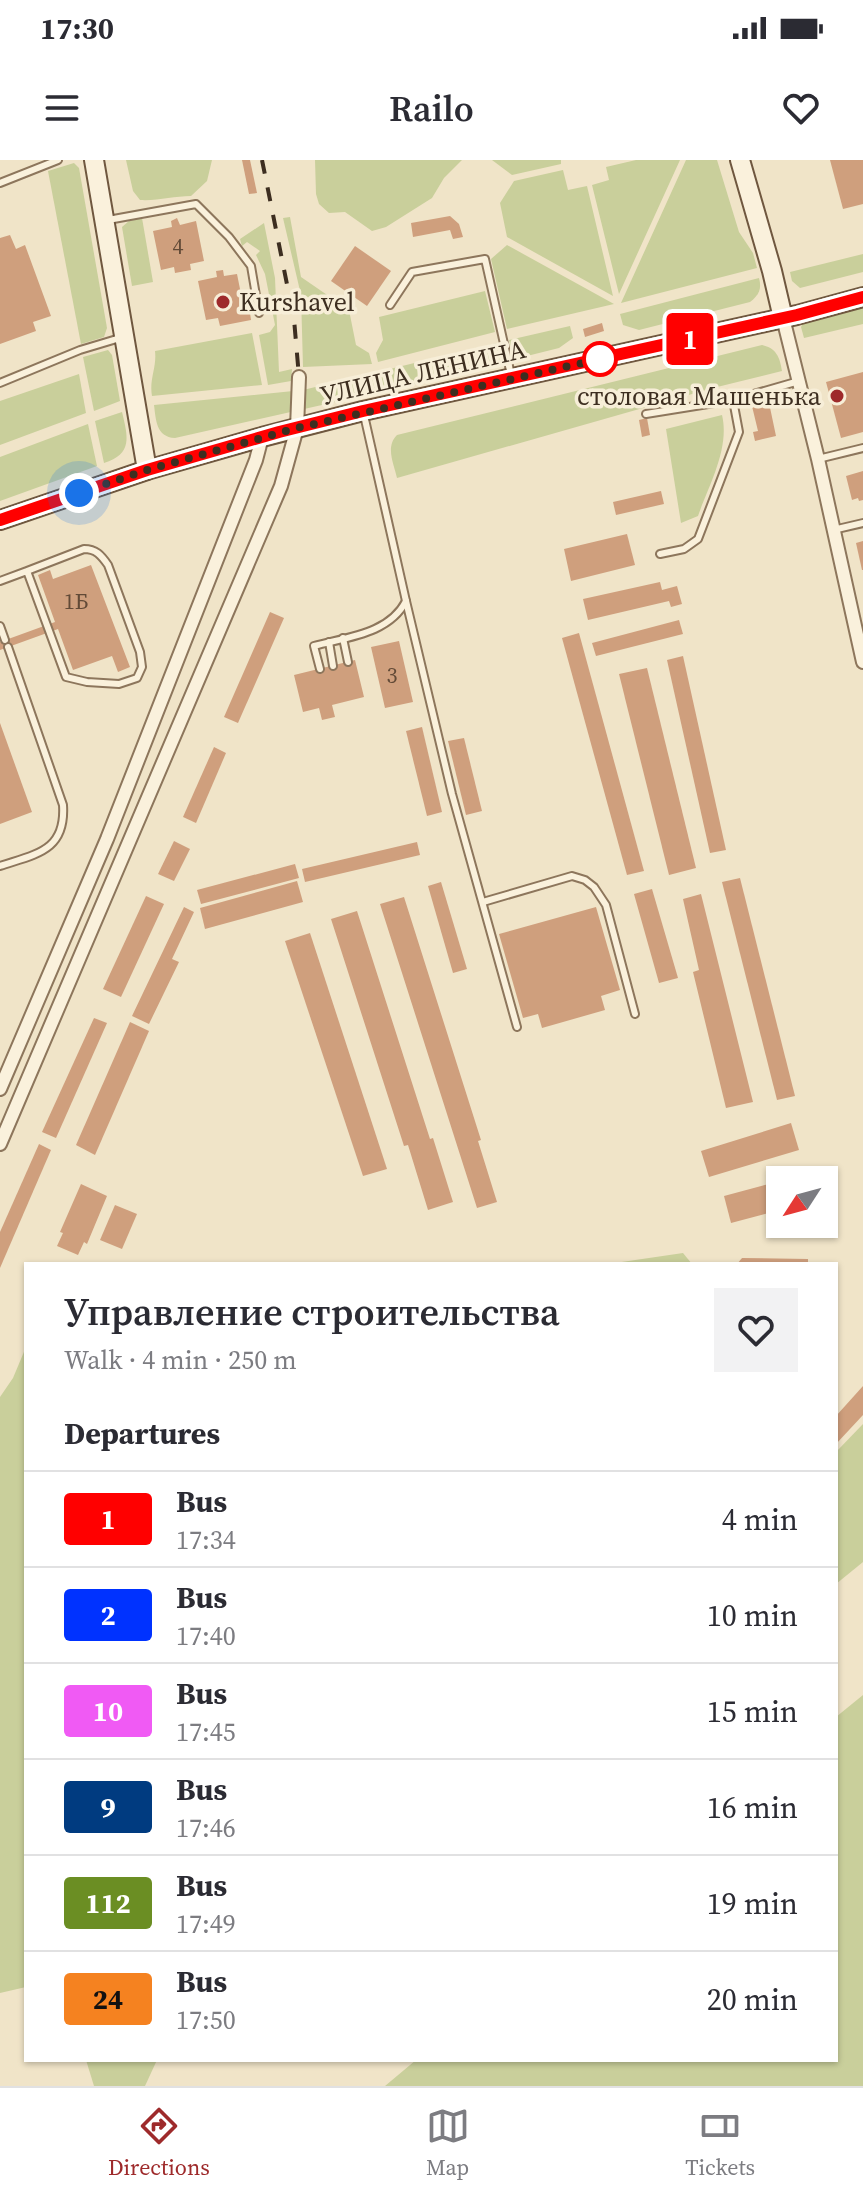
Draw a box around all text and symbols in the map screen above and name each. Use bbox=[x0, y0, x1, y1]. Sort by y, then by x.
text: 17:30 bbox=[40, 8, 114, 49]
text: Railo bbox=[389, 84, 474, 133]
icon: menu bbox=[40, 86, 84, 130]
icon: heart bbox=[779, 86, 823, 130]
house number: 4 bbox=[172, 231, 184, 261]
place label: Kurshavel bbox=[239, 284, 355, 320]
marker: Kurshavel bbox=[214, 293, 232, 311]
line badge: 1 bbox=[664, 313, 716, 365]
text: 1 bbox=[682, 320, 698, 358]
street label: УЛИЦА ЛЕНИНА bbox=[317, 331, 529, 413]
unlabelled marker bbox=[583, 342, 617, 376]
place label: cтоловая Машенька bbox=[577, 378, 822, 414]
marker: cтоловая Машенька bbox=[828, 387, 846, 405]
your location bbox=[59, 473, 99, 513]
house number: 1Б bbox=[64, 586, 88, 616]
house number: 3 bbox=[386, 660, 398, 690]
north arrow bbox=[766, 1166, 838, 1238]
map controls bbox=[766, 1166, 838, 1238]
text: Управление строительства bbox=[64, 1286, 560, 1338]
button: heart bbox=[714, 1288, 798, 1372]
text: Walk · 4 min · 250 m bbox=[64, 1342, 297, 1378]
text: Departures bbox=[64, 1413, 220, 1454]
text: Bus bbox=[176, 1481, 227, 1522]
text: 4 min bbox=[722, 1499, 798, 1540]
text: 1 bbox=[100, 1500, 116, 1538]
text: 17:34 bbox=[176, 1522, 236, 1558]
text: Bus bbox=[176, 1577, 227, 1618]
text: 10 min bbox=[707, 1595, 798, 1636]
text: 2 bbox=[100, 1596, 116, 1634]
text: 17:40 bbox=[176, 1618, 236, 1654]
text: Bus bbox=[176, 1673, 227, 1714]
text: 15 min bbox=[707, 1691, 798, 1732]
text: 10 bbox=[93, 1692, 123, 1730]
text: 17:45 bbox=[176, 1714, 236, 1750]
text: Bus bbox=[176, 1769, 227, 1810]
text: 16 min bbox=[707, 1787, 798, 1828]
text: 9 bbox=[100, 1788, 116, 1826]
text: 17:46 bbox=[176, 1810, 236, 1846]
text: Bus bbox=[176, 1865, 227, 1906]
text: 19 min bbox=[707, 1883, 798, 1924]
text: 112 bbox=[85, 1884, 131, 1922]
text: 17:49 bbox=[176, 1906, 236, 1942]
text: Bus bbox=[176, 1961, 227, 2002]
text: 20 min bbox=[707, 1979, 798, 2020]
text: 24 bbox=[93, 1980, 123, 2018]
text: 17:50 bbox=[176, 2002, 236, 2038]
tab: Directions bbox=[108, 2104, 210, 2182]
tab: Map bbox=[426, 2104, 470, 2182]
tab: Tickets bbox=[685, 2104, 755, 2182]

